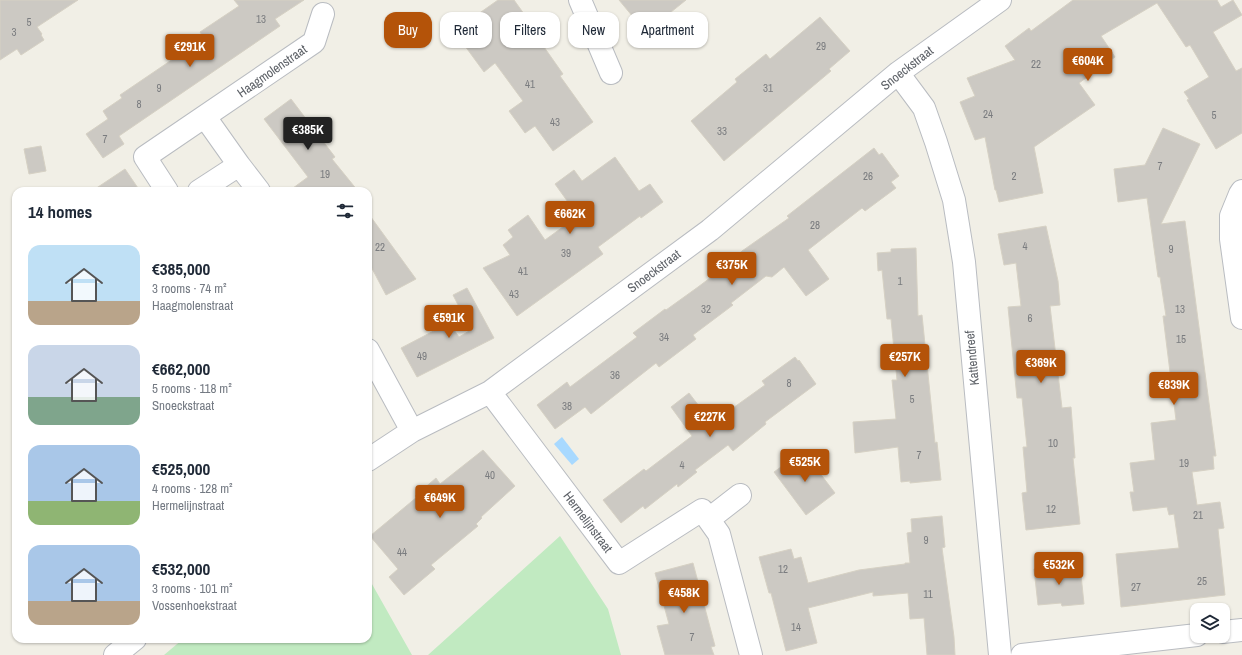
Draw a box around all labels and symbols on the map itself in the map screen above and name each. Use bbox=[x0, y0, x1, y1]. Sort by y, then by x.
house number: 13 bbox=[256, 12, 266, 26]
house number: 5 bbox=[26, 15, 32, 29]
house number: 3 bbox=[11, 25, 17, 39]
pin: €291K bbox=[162, 34, 218, 68]
house number: 29 bbox=[816, 39, 826, 53]
street label: Haagmolenstraat bbox=[234, 41, 310, 101]
street label: Snoeckstraat bbox=[877, 42, 937, 94]
pin: €604K bbox=[1060, 48, 1116, 82]
house number: 22 bbox=[1031, 57, 1041, 71]
house number: 41 bbox=[525, 77, 535, 91]
house number: 9 bbox=[156, 81, 162, 95]
house number: 31 bbox=[763, 81, 773, 95]
house number: 8 bbox=[136, 97, 142, 111]
house number: 24 bbox=[983, 107, 993, 121]
house number: 5 bbox=[1211, 108, 1217, 122]
house number: 43 bbox=[550, 115, 560, 129]
pin: €385K bbox=[280, 117, 336, 151]
house number: 33 bbox=[717, 124, 727, 138]
house number: 7 bbox=[102, 132, 108, 146]
house number: 7 bbox=[1157, 159, 1163, 173]
house number: 19 bbox=[320, 167, 330, 181]
house number: 26 bbox=[863, 169, 873, 183]
house number: 2 bbox=[1011, 169, 1017, 183]
pin: €662K bbox=[542, 201, 598, 235]
house number: 28 bbox=[810, 218, 820, 232]
house number: 4 bbox=[1022, 239, 1028, 253]
house number: 22 bbox=[375, 240, 385, 254]
house number: 9 bbox=[1168, 242, 1174, 256]
street label: Snoeckstraat bbox=[624, 245, 684, 297]
house number: 39 bbox=[561, 246, 571, 260]
pin: €375K bbox=[704, 252, 760, 286]
house number: 41 bbox=[518, 264, 528, 278]
house number: 1 bbox=[897, 274, 903, 288]
house number: 43 bbox=[509, 287, 519, 301]
house number: 32 bbox=[701, 302, 711, 316]
house number: 13 bbox=[1175, 302, 1185, 316]
pin: €591K bbox=[421, 305, 477, 339]
house number: 6 bbox=[1027, 311, 1033, 325]
house number: 34 bbox=[659, 330, 669, 344]
street label: Kattendreef bbox=[961, 330, 983, 386]
house number: 15 bbox=[1176, 332, 1186, 346]
pin: €257K bbox=[877, 344, 933, 378]
house number: 49 bbox=[417, 349, 427, 363]
pin: €369K bbox=[1013, 350, 1069, 384]
house number: 36 bbox=[610, 368, 620, 382]
pin: €839K bbox=[1146, 372, 1202, 406]
house number: 8 bbox=[786, 376, 792, 390]
house number: 5 bbox=[909, 392, 915, 406]
house number: 38 bbox=[562, 399, 572, 413]
pin: €227K bbox=[682, 404, 738, 438]
house number: 10 bbox=[1048, 436, 1058, 450]
house number: 7 bbox=[916, 448, 922, 462]
pin: €525K bbox=[777, 449, 833, 483]
house number: 19 bbox=[1179, 456, 1189, 470]
house number: 4 bbox=[679, 458, 685, 472]
house number: 40 bbox=[485, 468, 495, 482]
pin: €649K bbox=[412, 485, 468, 519]
street label: Hermelijnstraat bbox=[559, 488, 617, 556]
house number: 12 bbox=[1046, 502, 1056, 516]
house number: 21 bbox=[1193, 508, 1203, 522]
house number: 9 bbox=[923, 533, 929, 547]
house number: 44 bbox=[397, 545, 407, 559]
pin: €532K bbox=[1031, 552, 1087, 586]
house number: 12 bbox=[778, 562, 788, 576]
house number: 25 bbox=[1197, 574, 1207, 588]
pin: €458K bbox=[656, 580, 712, 614]
house number: 27 bbox=[1131, 580, 1141, 594]
house number: 11 bbox=[923, 587, 933, 601]
house number: 14 bbox=[791, 620, 801, 634]
house number: 7 bbox=[689, 630, 695, 644]

